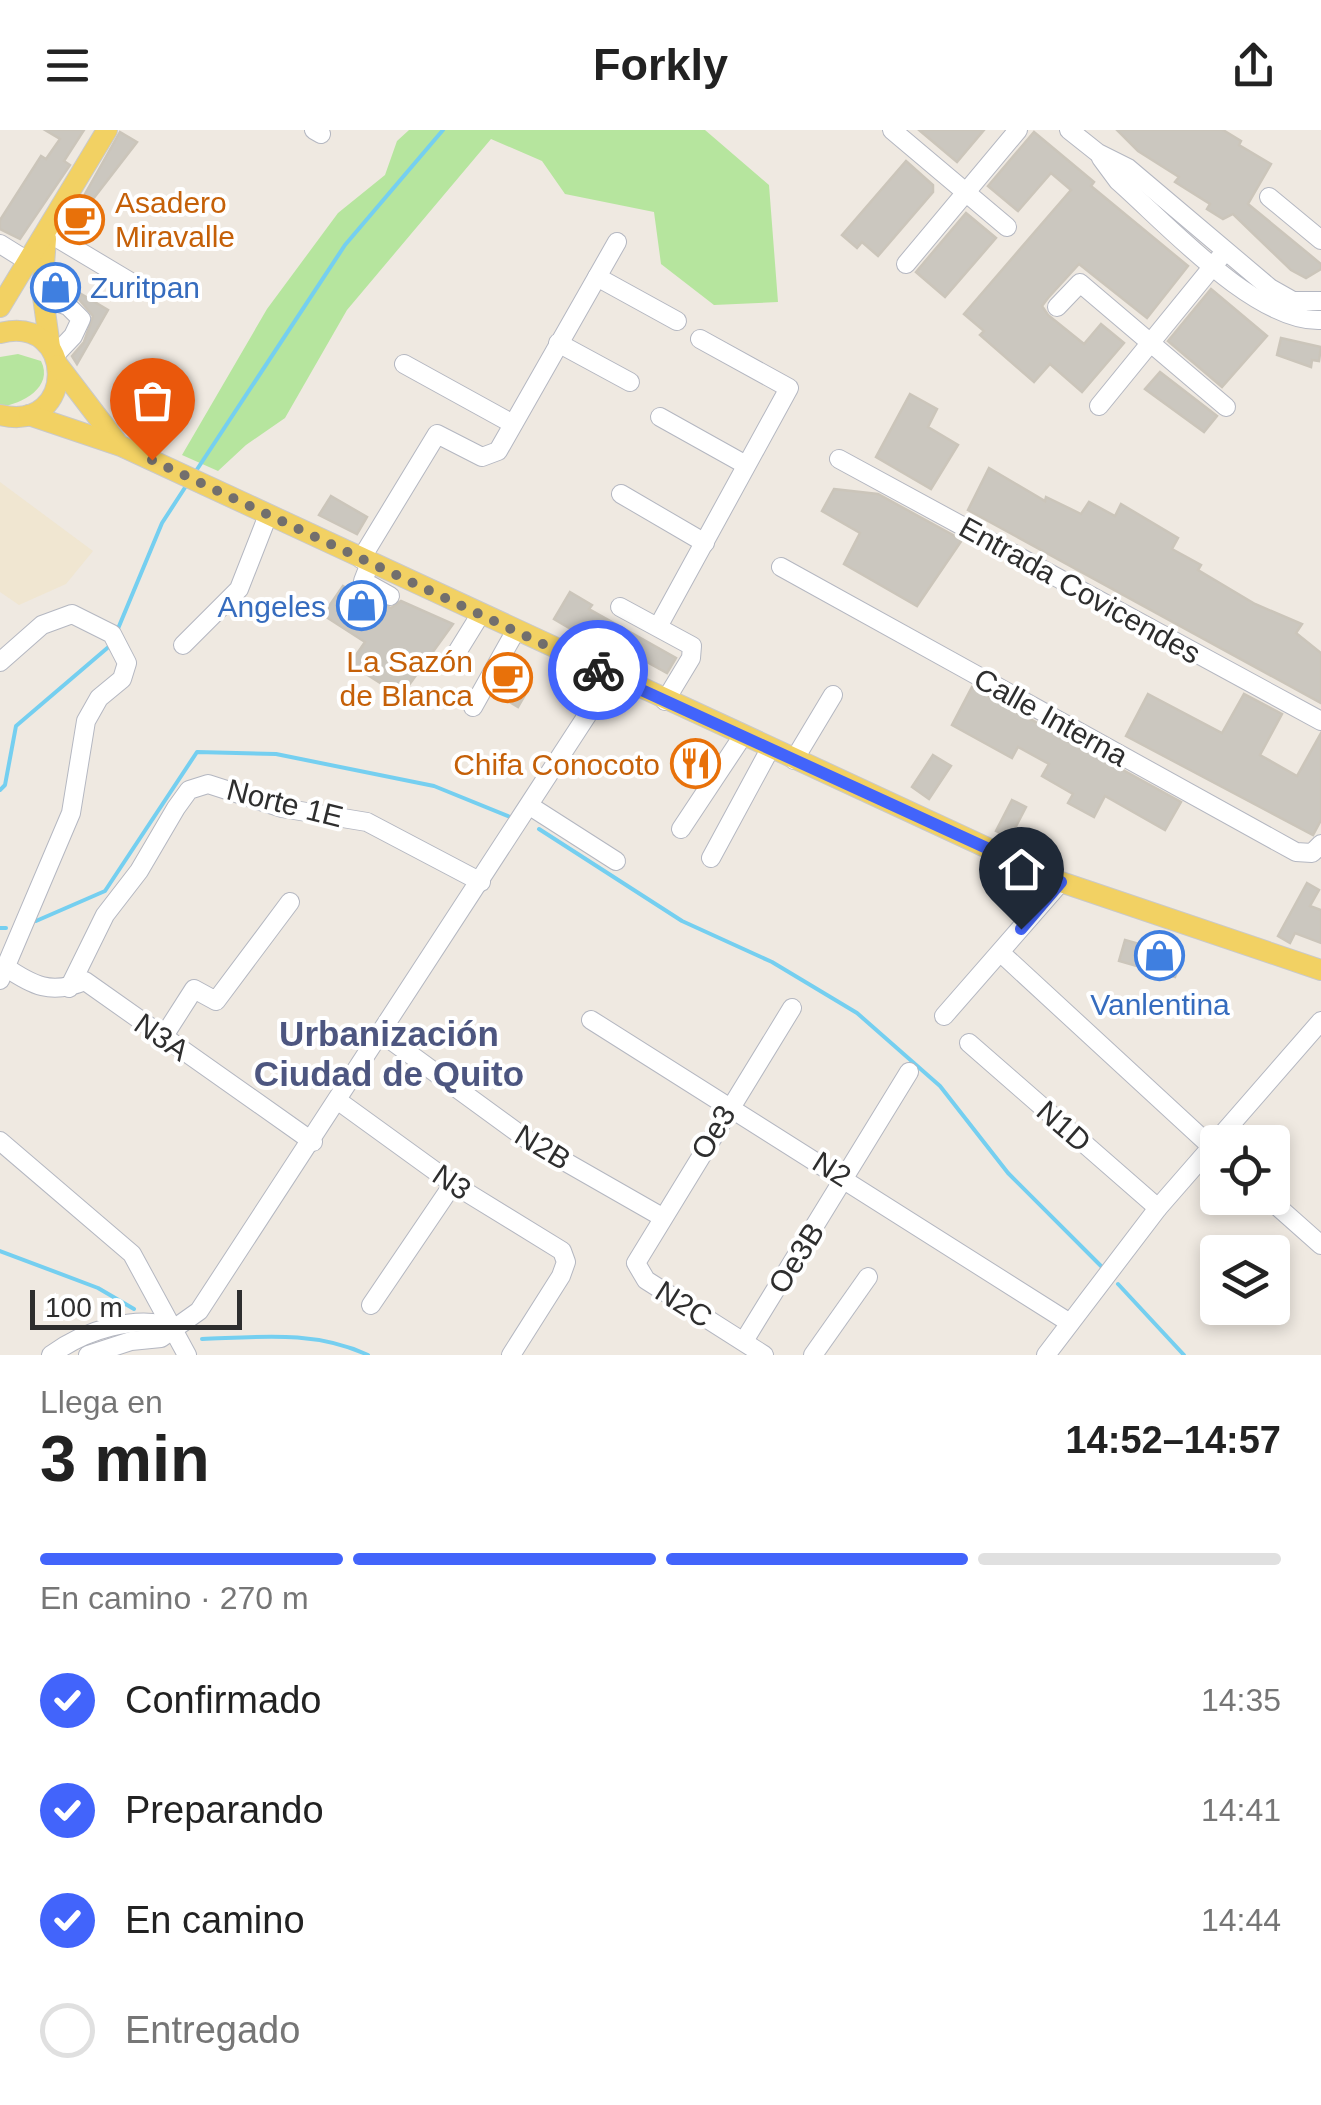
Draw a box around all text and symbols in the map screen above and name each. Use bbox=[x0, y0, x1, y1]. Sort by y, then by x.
icon: menu bbox=[40, 38, 95, 93]
icon: share bbox=[1226, 38, 1281, 93]
text: Forkly bbox=[593, 39, 728, 90]
place label: Asadero Miravalle bbox=[115, 186, 235, 253]
cafe icon: Asadero Miravalle bbox=[54, 193, 106, 245]
shop icon: Zuritpan bbox=[29, 261, 81, 313]
place label: Zuritpan bbox=[90, 271, 200, 304]
pin bbox=[110, 358, 195, 461]
icon: bag bbox=[125, 373, 180, 428]
street label: Entrada Covicendes bbox=[954, 510, 1206, 670]
shop icon: Angeles bbox=[335, 580, 387, 632]
place label: Angeles bbox=[218, 590, 326, 623]
courier bbox=[548, 620, 648, 720]
icon: bike bbox=[571, 643, 626, 698]
place label: La Sazón de Blanca bbox=[340, 645, 473, 712]
cafe icon: La Sazón de Blanca bbox=[482, 652, 534, 704]
street label: Calle Interna bbox=[969, 661, 1134, 773]
restaurant icon: Chifa Conocoto bbox=[669, 738, 721, 790]
place label: Chifa Conocoto bbox=[453, 748, 660, 781]
street label: Norte 1E bbox=[224, 773, 346, 833]
pin bbox=[979, 827, 1064, 930]
icon: home bbox=[994, 842, 1049, 897]
shop icon: Vanlentina bbox=[1134, 929, 1186, 981]
place label: Vanlentina bbox=[1090, 988, 1230, 1021]
street label: N3A bbox=[129, 1007, 195, 1067]
district label: Urbanización Ciudad de Quito bbox=[254, 1014, 524, 1093]
street label: N1D bbox=[1031, 1094, 1097, 1158]
street label: Oe3 bbox=[684, 1099, 742, 1165]
street label: N2B bbox=[509, 1118, 577, 1176]
map controls bbox=[1200, 1125, 1290, 1325]
button: locate bbox=[1200, 1125, 1290, 1215]
street label: N2 bbox=[807, 1145, 857, 1193]
street label: N3 bbox=[427, 1158, 477, 1206]
street label: Oe3B bbox=[762, 1217, 830, 1299]
button: layers bbox=[1200, 1235, 1290, 1325]
street label: N2C bbox=[650, 1274, 718, 1334]
scale bar bbox=[30, 1285, 242, 1330]
text: 100 m bbox=[45, 1292, 123, 1323]
text: Llega en bbox=[40, 1384, 163, 1420]
text: 14:52–14:57 bbox=[1065, 1419, 1281, 1461]
text: 3 min bbox=[40, 1422, 210, 1495]
text: En camino · 270 m bbox=[40, 1580, 309, 1616]
icon: check bbox=[40, 1673, 95, 1728]
text: Confirmado bbox=[125, 1679, 321, 1721]
text: 14:35 bbox=[1201, 1682, 1281, 1718]
icon: check bbox=[40, 1783, 95, 1838]
text: Preparando bbox=[125, 1789, 324, 1831]
text: 14:41 bbox=[1201, 1792, 1281, 1828]
icon: check bbox=[40, 1893, 95, 1948]
text: En camino bbox=[125, 1899, 305, 1941]
text: 14:44 bbox=[1201, 1902, 1281, 1938]
text: Entregado bbox=[125, 2009, 300, 2051]

